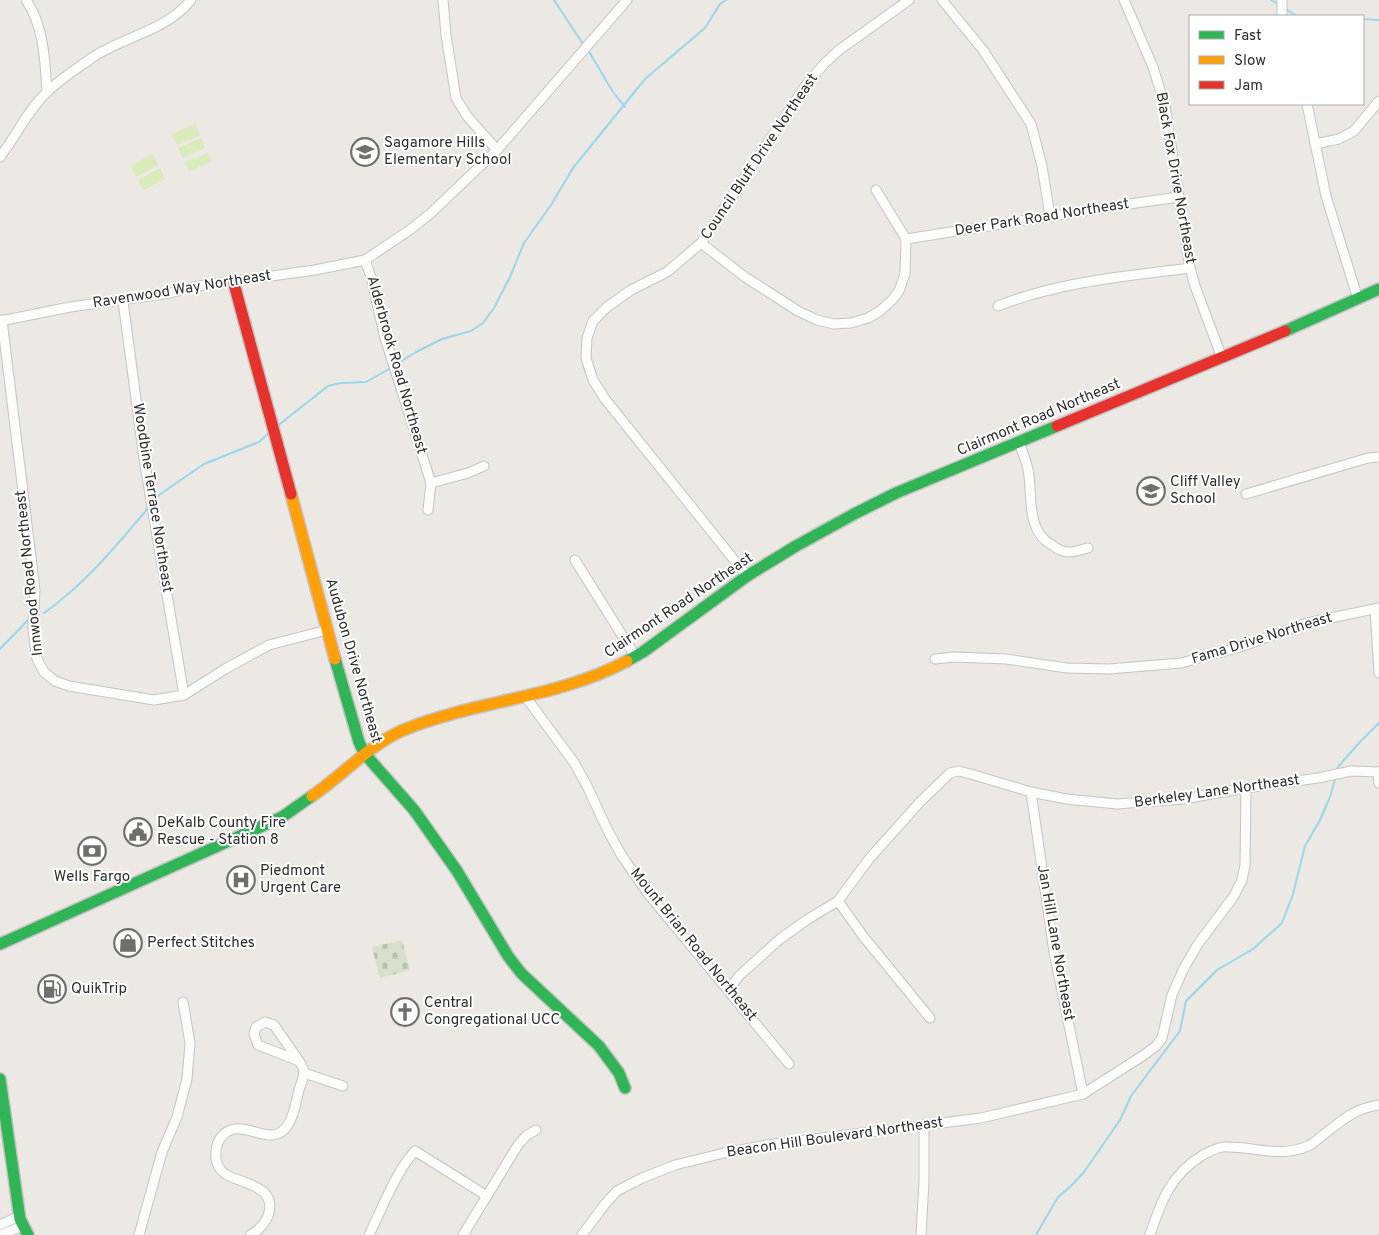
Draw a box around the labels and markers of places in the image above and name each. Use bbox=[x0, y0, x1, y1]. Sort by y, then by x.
place label: Sagamore Hills Elementary School bbox=[384, 134, 511, 170]
school or university icon: Sagamore Hills Elementary School bbox=[350, 137, 380, 167]
place label: Cliff Valley School bbox=[1170, 473, 1241, 509]
school or university icon: Cliff Valley School bbox=[1136, 476, 1166, 506]
place label: DeKalb County Fire Rescue - Station 8 bbox=[157, 814, 286, 850]
public building icon: DeKalb County Fire Rescue - Station 8 bbox=[123, 817, 153, 847]
bank icon: Wells Fargo bbox=[77, 836, 107, 866]
place label: Piedmont Urgent Care bbox=[260, 862, 341, 898]
hospital icon: Piedmont Urgent Care bbox=[226, 865, 256, 895]
place label: Wells Fargo bbox=[54, 868, 130, 887]
shop icon: Perfect Stitches bbox=[113, 928, 143, 958]
place label: Perfect Stitches bbox=[147, 934, 255, 953]
fuel station icon: QuikTrip bbox=[37, 974, 67, 1004]
place label: QuikTrip bbox=[71, 980, 127, 999]
place label: Central Congregational UCC bbox=[424, 994, 560, 1030]
church icon: Central Congregational UCC bbox=[390, 997, 420, 1027]

